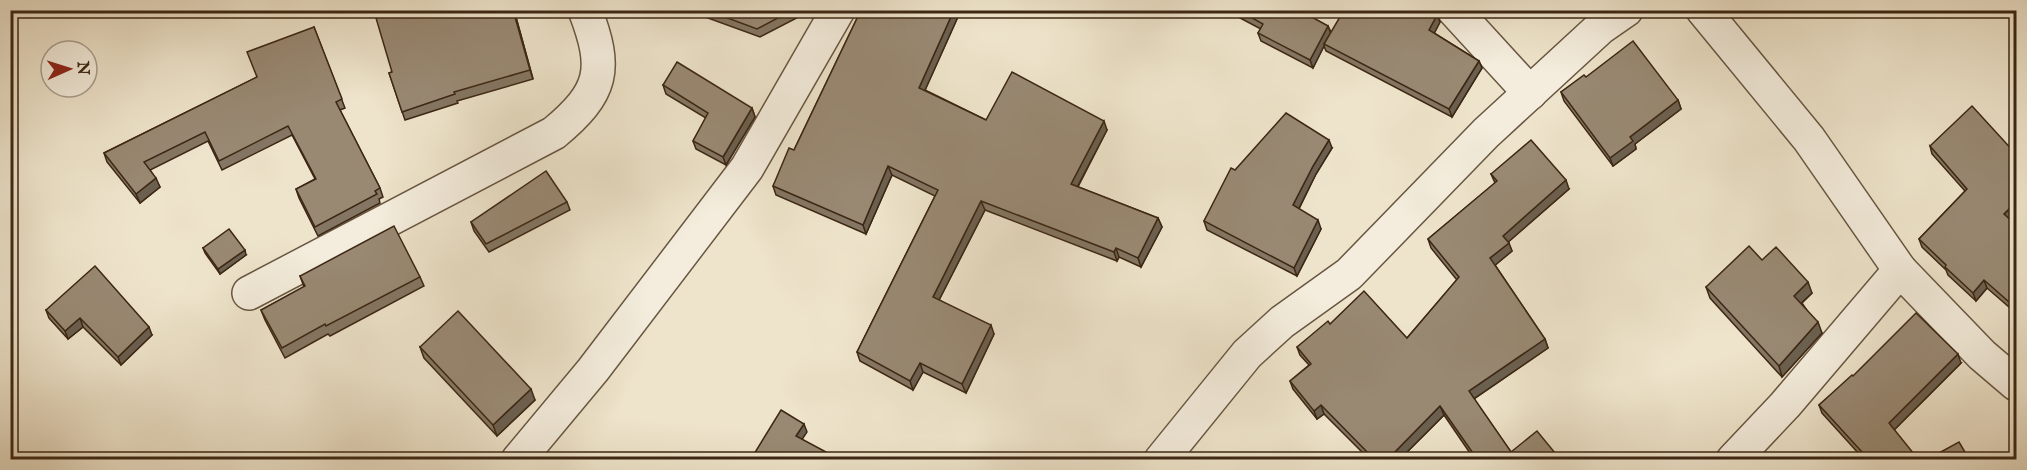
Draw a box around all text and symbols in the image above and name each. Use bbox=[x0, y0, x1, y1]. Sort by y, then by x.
north arrow bbox=[39, 39, 99, 99]
text: N bbox=[72, 60, 92, 76]

